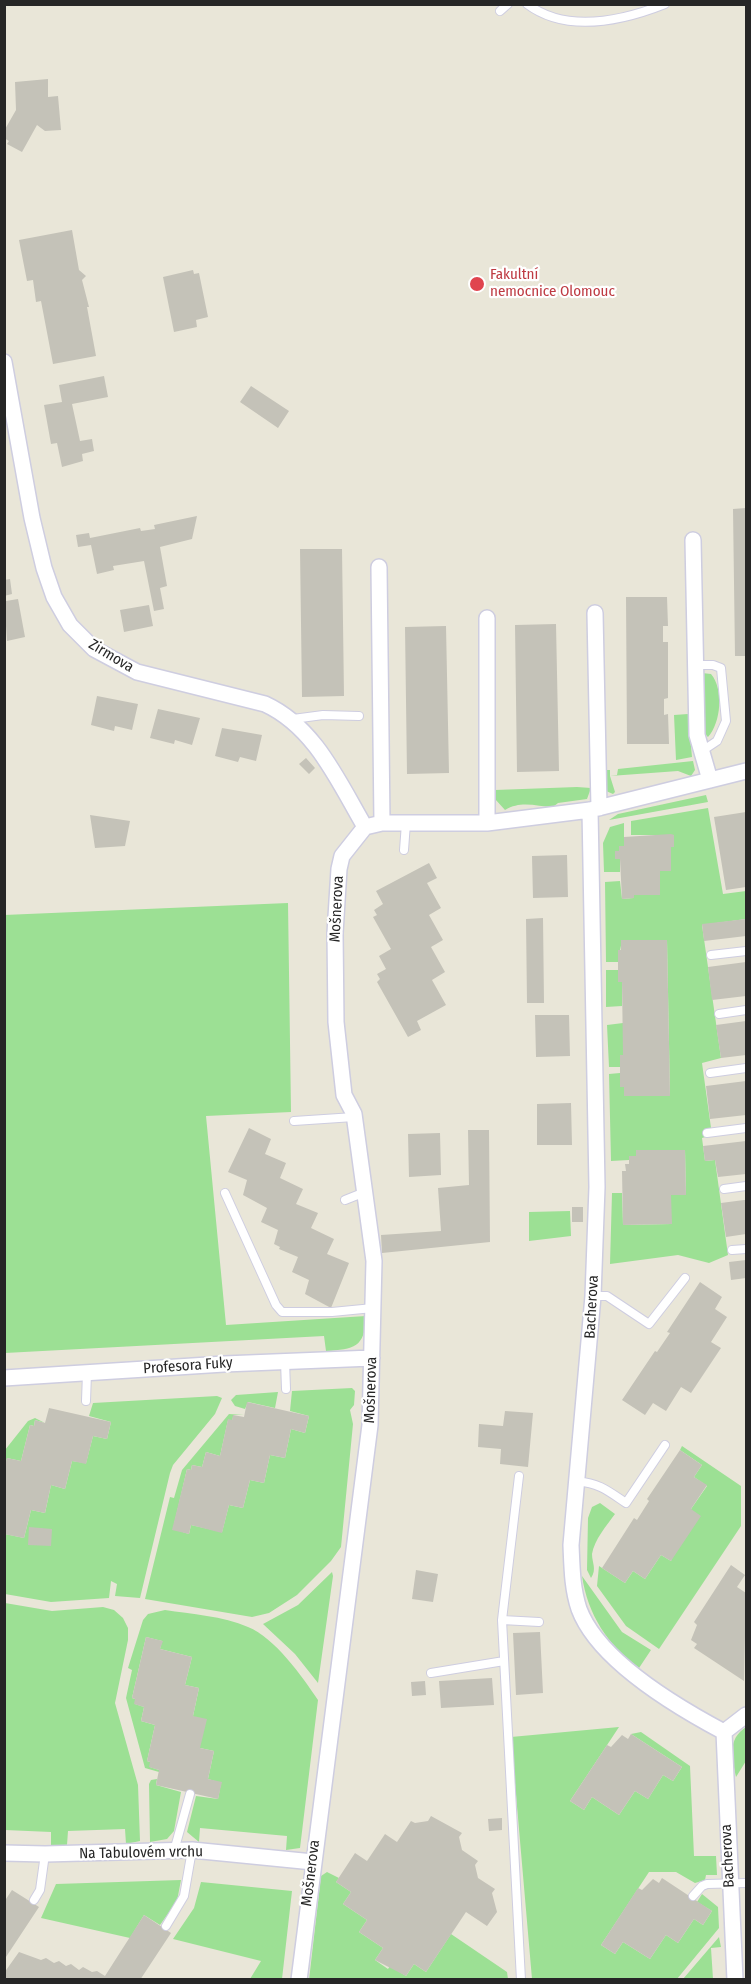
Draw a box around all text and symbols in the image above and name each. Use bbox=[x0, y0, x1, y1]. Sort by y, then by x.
place label: Fakultní nemocnice Olomouc bbox=[490, 266, 615, 301]
marker: Fakultní nemocnice Olomouc bbox=[468, 275, 486, 293]
street label: Zirmova bbox=[85, 636, 137, 676]
street label: Mošnerova bbox=[326, 875, 348, 943]
street label: Bacherova bbox=[581, 1275, 603, 1339]
street label: Profesora Fuky bbox=[143, 1354, 233, 1378]
street label: Mošnerova bbox=[361, 1356, 381, 1424]
street label: Bacherova bbox=[717, 1824, 739, 1888]
street label: Mošnerova bbox=[298, 1839, 324, 1907]
street label: Na Tabulovém vrchu bbox=[79, 1843, 203, 1863]

